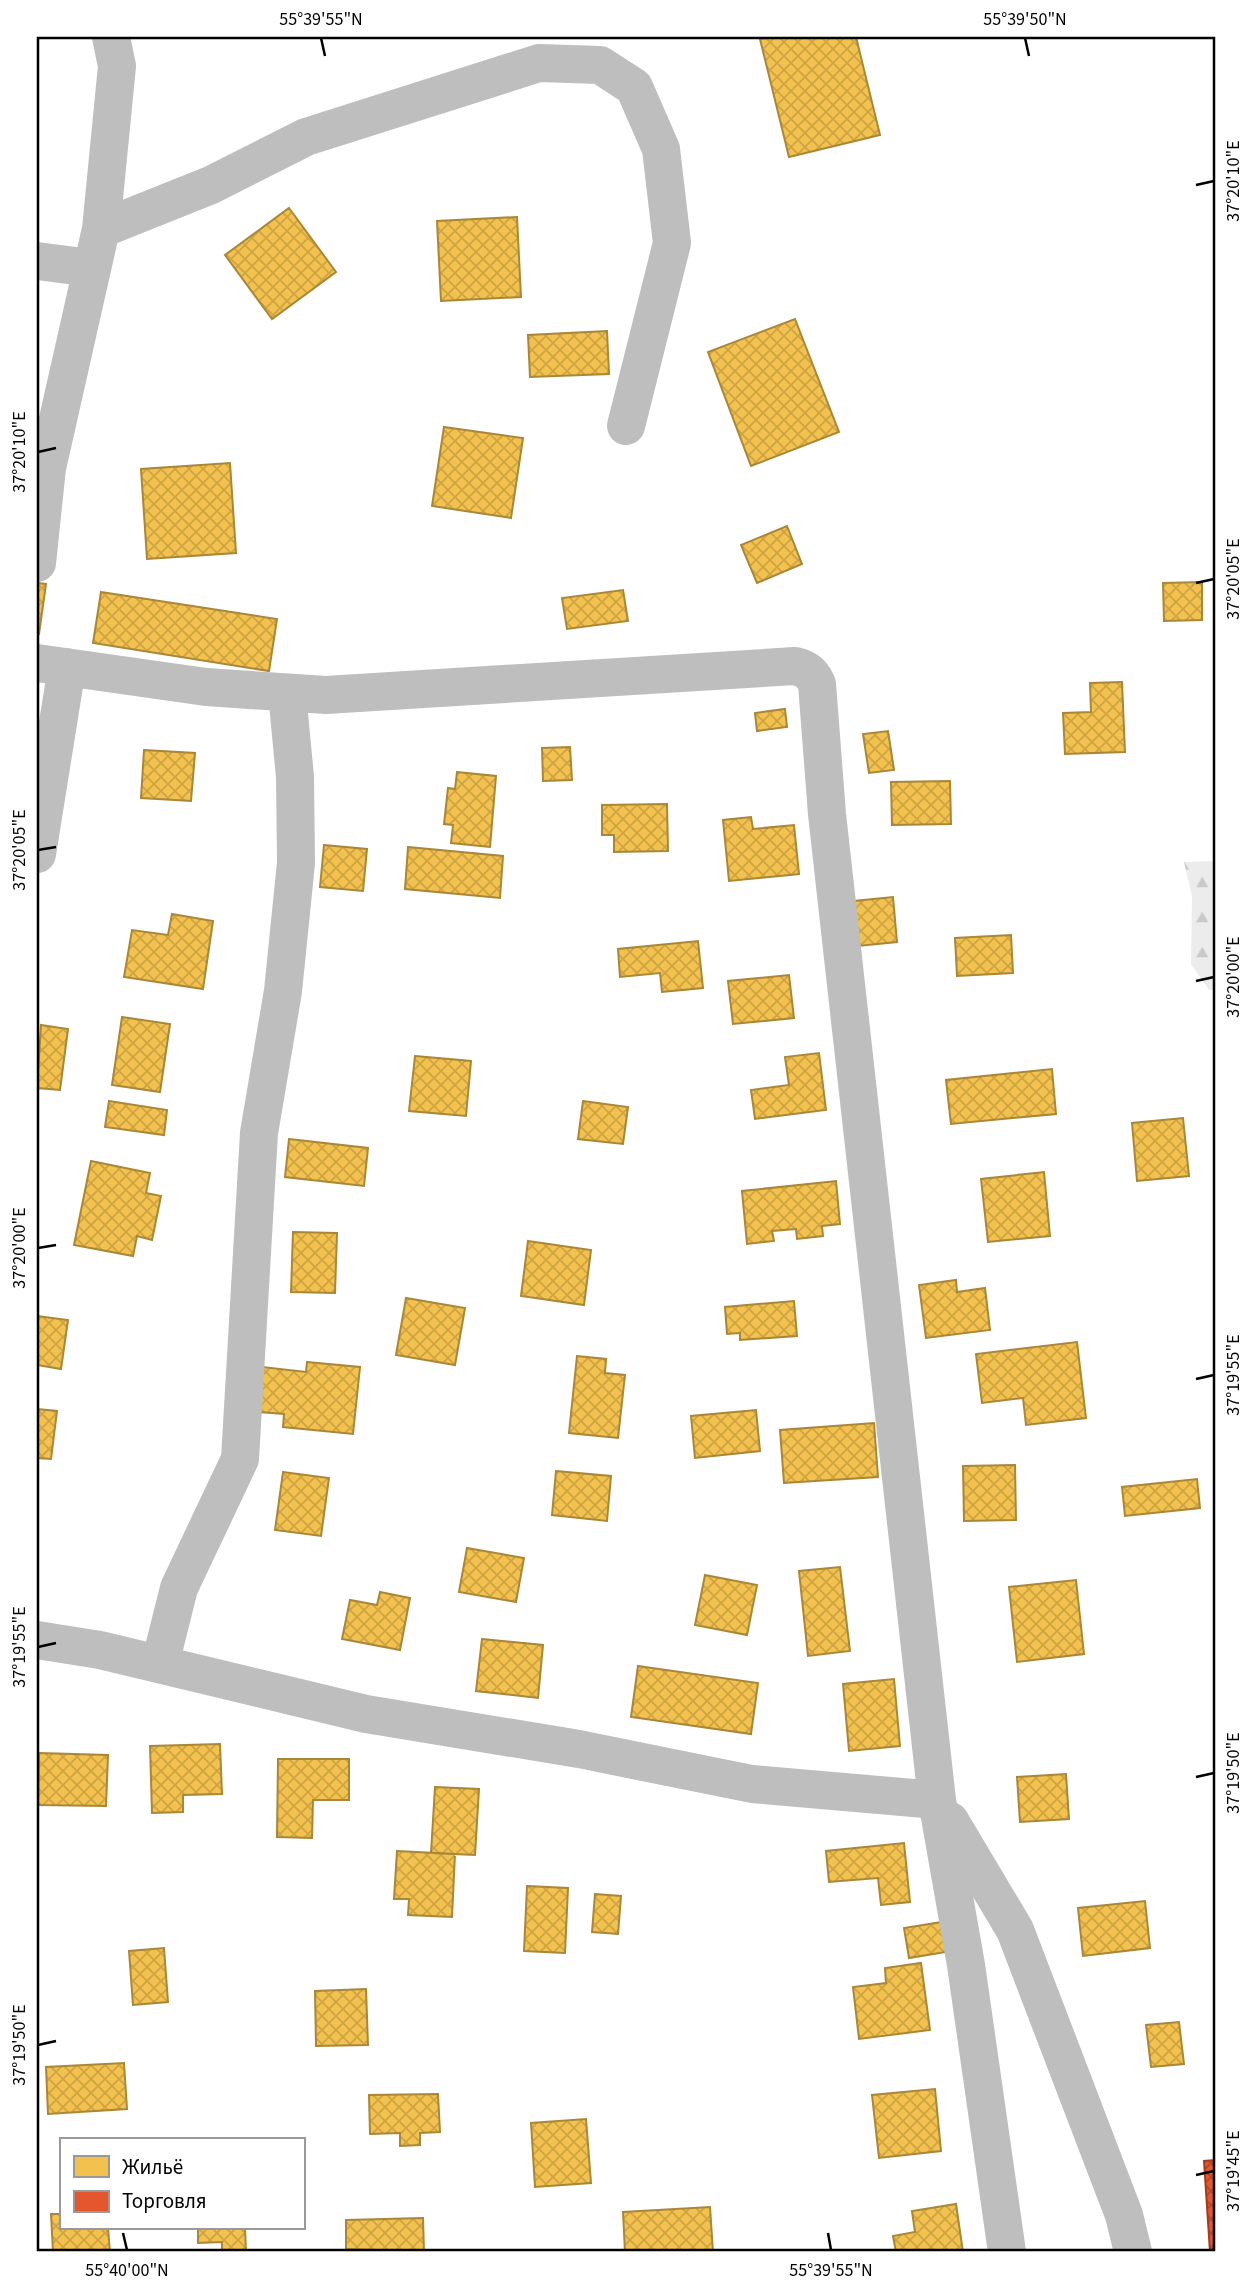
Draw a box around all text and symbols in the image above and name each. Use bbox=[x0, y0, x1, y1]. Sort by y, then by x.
text: 55°39'55"N bbox=[279, 7, 363, 32]
text: 55°39'50"N bbox=[983, 7, 1067, 32]
text: 37°20'10"E bbox=[1221, 140, 1246, 222]
text: 37°20'10"E bbox=[7, 411, 32, 493]
text: 37°20'05"E bbox=[1221, 538, 1246, 620]
text: 37°20'05"E bbox=[7, 809, 32, 891]
text: 37°20'00"E bbox=[1221, 936, 1246, 1018]
text: 37°20'00"E bbox=[7, 1207, 32, 1289]
text: 37°19'55"E bbox=[1221, 1334, 1246, 1416]
text: 37°19'55"E bbox=[7, 1606, 32, 1688]
text: 37°19'50"E bbox=[1221, 1732, 1246, 1814]
text: 37°19'50"E bbox=[7, 2004, 32, 2086]
text: 37°19'45"E bbox=[1221, 2130, 1246, 2212]
legend bbox=[60, 2138, 304, 2230]
text: Жильё bbox=[122, 2152, 183, 2182]
text: Торговля bbox=[122, 2186, 207, 2216]
text: 55°40'00"N bbox=[85, 2258, 169, 2283]
text: 55°39'55"N bbox=[789, 2258, 873, 2283]

